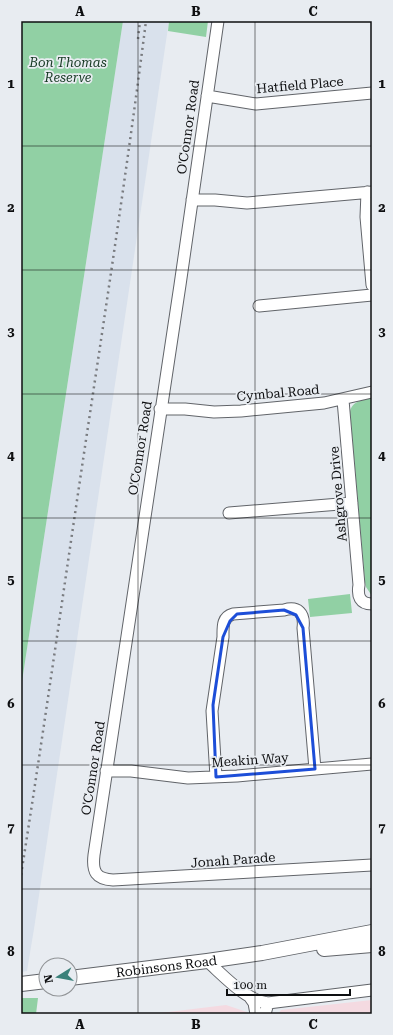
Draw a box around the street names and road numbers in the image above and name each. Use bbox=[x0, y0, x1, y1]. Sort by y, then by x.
street label: Hatfield Place bbox=[256, 74, 344, 96]
street label: O'Connor Road bbox=[174, 78, 202, 175]
street label: Cymbal Road bbox=[236, 382, 321, 404]
street label: O'Connor Road bbox=[125, 399, 155, 496]
street label: Ashgrove Drive bbox=[326, 446, 350, 542]
street label: O'Connor Road bbox=[78, 719, 108, 816]
street label: Meakin Way bbox=[211, 750, 289, 770]
street label: Jonah Parade bbox=[190, 850, 276, 870]
street label: Robinsons Road bbox=[115, 952, 218, 980]

